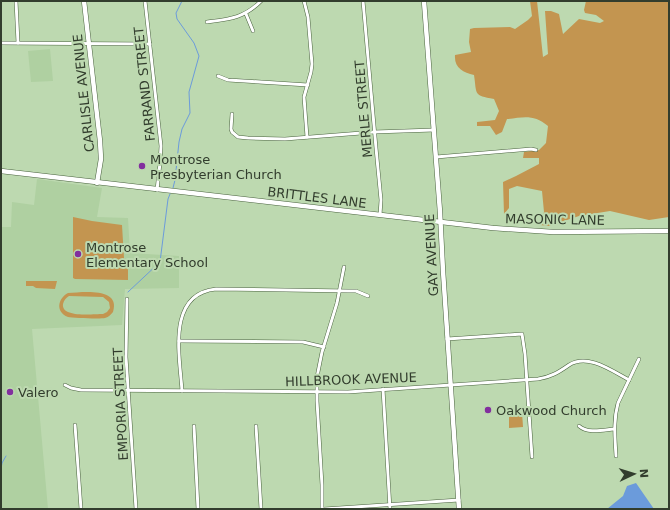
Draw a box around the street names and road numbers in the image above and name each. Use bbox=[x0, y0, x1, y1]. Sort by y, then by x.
street label: FARRAND STREET bbox=[131, 26, 158, 142]
street label: CARLISLE AVENUE bbox=[70, 33, 97, 153]
street label: MERLE STREET bbox=[352, 60, 375, 158]
street label: BRITTLES LANE bbox=[267, 184, 367, 211]
street label: MASONIC LANE bbox=[505, 211, 605, 228]
street label: GAY AVENUE bbox=[422, 213, 441, 297]
street label: EMPORIA STREET bbox=[110, 347, 131, 461]
street label: HILLBROOK AVENUE bbox=[285, 370, 417, 389]

